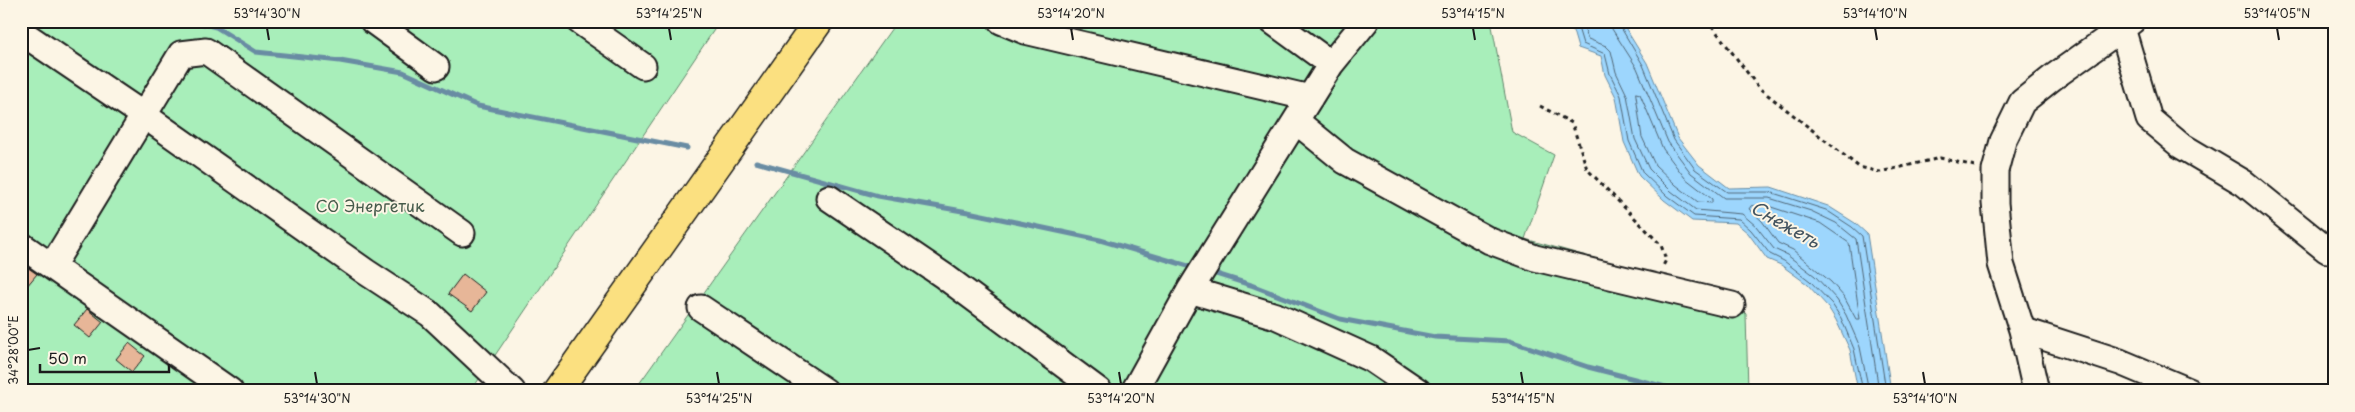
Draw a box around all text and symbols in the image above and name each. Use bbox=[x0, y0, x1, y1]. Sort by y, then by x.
text: 53°14'30"N bbox=[233, 4, 301, 22]
text: 53°14'25"N bbox=[636, 4, 702, 22]
text: 53°14'20"N bbox=[1037, 4, 1105, 22]
text: 53°14'15"N bbox=[1441, 4, 1505, 22]
text: 53°14'10"N bbox=[1843, 4, 1907, 22]
text: 53°14'05"N bbox=[2244, 4, 2310, 22]
park label: СО Энергетик bbox=[316, 193, 425, 217]
water label: Снежеть bbox=[1746, 193, 1826, 255]
text: 34°28'00"E bbox=[4, 315, 22, 385]
scale bar bbox=[40, 342, 169, 374]
text: 50 m bbox=[48, 346, 87, 369]
text: 53°14'30"N bbox=[283, 389, 351, 407]
text: 53°14'25"N bbox=[686, 389, 752, 407]
text: 53°14'20"N bbox=[1087, 389, 1155, 407]
text: 53°14'15"N bbox=[1491, 389, 1555, 407]
text: 53°14'10"N bbox=[1893, 389, 1957, 407]

